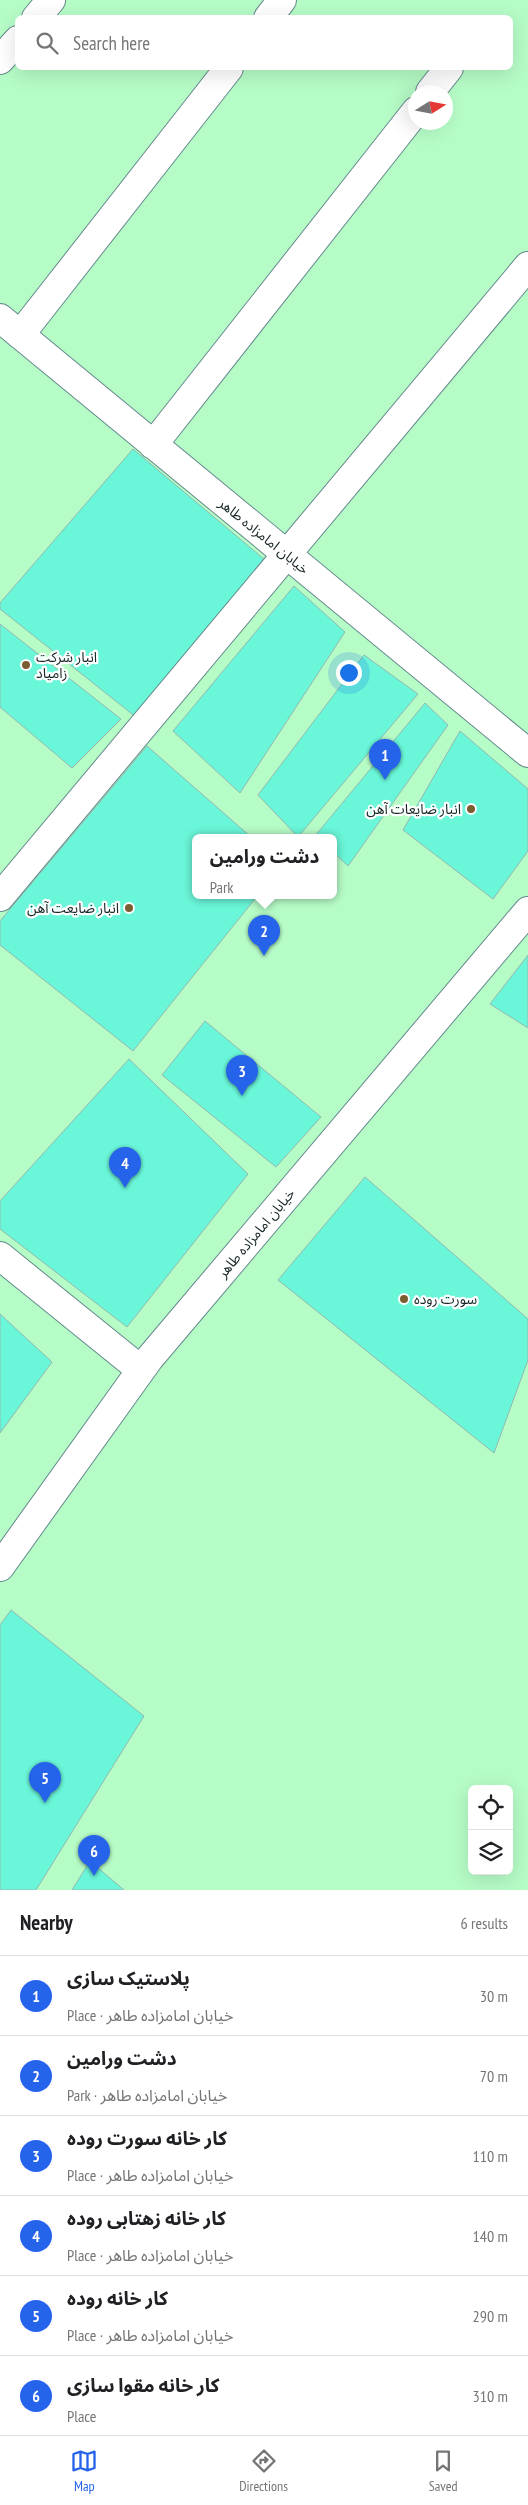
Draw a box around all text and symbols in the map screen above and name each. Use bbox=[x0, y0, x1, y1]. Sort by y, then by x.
search box bbox=[15, 15, 513, 70]
icon: search bbox=[33, 29, 61, 57]
text: Search here bbox=[73, 31, 150, 55]
north arrow bbox=[408, 85, 453, 130]
street label: خیابان امامزاده طاهر bbox=[214, 493, 313, 578]
place label: انبار شرکت زامیاد bbox=[36, 648, 97, 682]
marker: انبار شرکت زامیاد bbox=[20, 659, 32, 671]
your location bbox=[336, 660, 362, 686]
pin: 1 bbox=[369, 739, 401, 780]
place label: انبار ضایعات آهن bbox=[366, 800, 461, 818]
marker: انبار ضایعات آهن bbox=[465, 803, 477, 815]
popup bbox=[192, 834, 337, 899]
text: دشت ورامین bbox=[210, 844, 319, 868]
text: Park bbox=[210, 877, 234, 897]
place label: انبار ضایعت آهن bbox=[27, 899, 119, 917]
marker: انبار ضایعت آهن bbox=[123, 902, 135, 914]
pin: 2 bbox=[248, 915, 280, 956]
pin: 3 bbox=[226, 1055, 258, 1096]
pin: 4 bbox=[109, 1147, 141, 1188]
street label: خیابان امامزاده طاهر bbox=[213, 1185, 299, 1282]
place label: سورت روده bbox=[414, 1290, 477, 1308]
marker: سورت روده bbox=[398, 1293, 410, 1305]
pin: 5 bbox=[29, 1762, 61, 1803]
map controls bbox=[468, 1785, 513, 1875]
button: locate bbox=[468, 1785, 513, 1830]
button: layers bbox=[468, 1830, 513, 1875]
pin: 6 bbox=[78, 1835, 110, 1876]
text: Nearby bbox=[20, 1909, 73, 1936]
text: 6 results bbox=[461, 1913, 508, 1933]
text: پلاستیک سازی bbox=[67, 1966, 190, 1990]
text: 1 bbox=[32, 1986, 40, 2006]
text: 30 m bbox=[480, 1986, 508, 2006]
text: Place · خیابان امامزاده طاهر bbox=[67, 2005, 233, 2025]
text: دشت ورامین bbox=[67, 2046, 177, 2070]
text: 2 bbox=[32, 2066, 40, 2086]
text: 70 m bbox=[480, 2066, 508, 2086]
text: Park · خیابان امامزاده طاهر bbox=[67, 2085, 227, 2105]
text: کار خانه سورت روده bbox=[67, 2126, 227, 2150]
text: 3 bbox=[32, 2146, 40, 2166]
text: 110 m bbox=[473, 2146, 508, 2166]
text: Place · خیابان امامزاده طاهر bbox=[67, 2165, 233, 2185]
text: کار خانه زهتابی روده bbox=[67, 2206, 226, 2230]
text: 4 bbox=[32, 2226, 40, 2246]
text: 140 m bbox=[473, 2226, 508, 2246]
text: Place · خیابان امامزاده طاهر bbox=[67, 2245, 233, 2265]
text: کار خانه روده bbox=[67, 2286, 168, 2310]
text: 5 bbox=[32, 2306, 40, 2326]
text: 290 m bbox=[473, 2306, 508, 2326]
text: Place · خیابان امامزاده طاهر bbox=[67, 2325, 233, 2345]
text: کار خانه مقوا سازی bbox=[67, 2373, 219, 2397]
text: 6 bbox=[32, 2386, 40, 2406]
text: 310 m bbox=[473, 2386, 508, 2406]
text: Place bbox=[67, 2406, 96, 2426]
tab: Map bbox=[70, 2447, 98, 2495]
tab: Directions bbox=[239, 2447, 288, 2495]
tab: Saved bbox=[429, 2447, 458, 2495]

